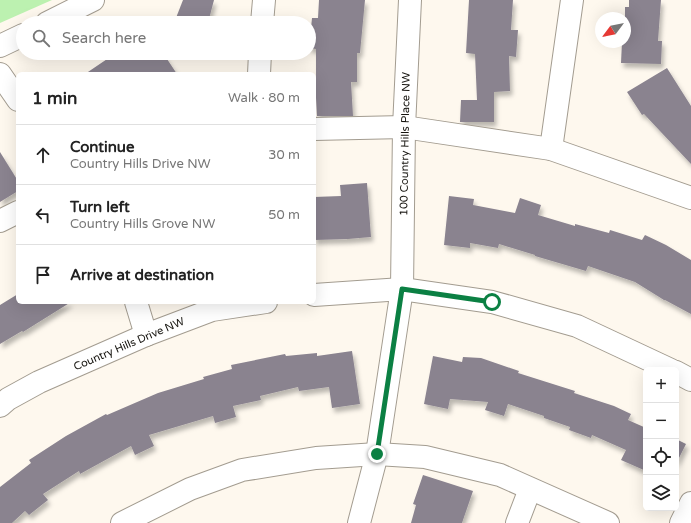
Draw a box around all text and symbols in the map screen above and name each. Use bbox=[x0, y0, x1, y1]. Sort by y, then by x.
north arrow bbox=[595, 12, 631, 48]
search box bbox=[16, 16, 316, 60]
icon: search bbox=[30, 27, 52, 49]
text: Search here bbox=[62, 29, 146, 47]
street label: 100 Country Hills Place NW bbox=[397, 72, 413, 216]
text: 1 min bbox=[32, 88, 77, 109]
text: Walk · 80 m bbox=[228, 90, 300, 106]
text: Continue bbox=[70, 138, 134, 156]
icon: ahead bbox=[32, 144, 54, 166]
text: 30 m bbox=[268, 147, 300, 163]
text: Country Hills Drive NW bbox=[70, 156, 211, 172]
text: Turn left bbox=[70, 198, 130, 216]
icon: left bbox=[32, 204, 54, 226]
text: 50 m bbox=[268, 207, 300, 223]
text: Country Hills Grove NW bbox=[70, 216, 215, 232]
icon: arrive bbox=[32, 264, 54, 286]
text: Arrive at destination bbox=[70, 266, 214, 284]
route start bbox=[483, 293, 501, 311]
street label: Country Hills Drive NW bbox=[72, 315, 186, 373]
map controls bbox=[643, 367, 679, 511]
button: + bbox=[643, 367, 679, 403]
button: − bbox=[643, 403, 679, 439]
button: locate bbox=[643, 439, 679, 475]
route end bbox=[368, 445, 386, 463]
button: layers bbox=[643, 475, 679, 511]

